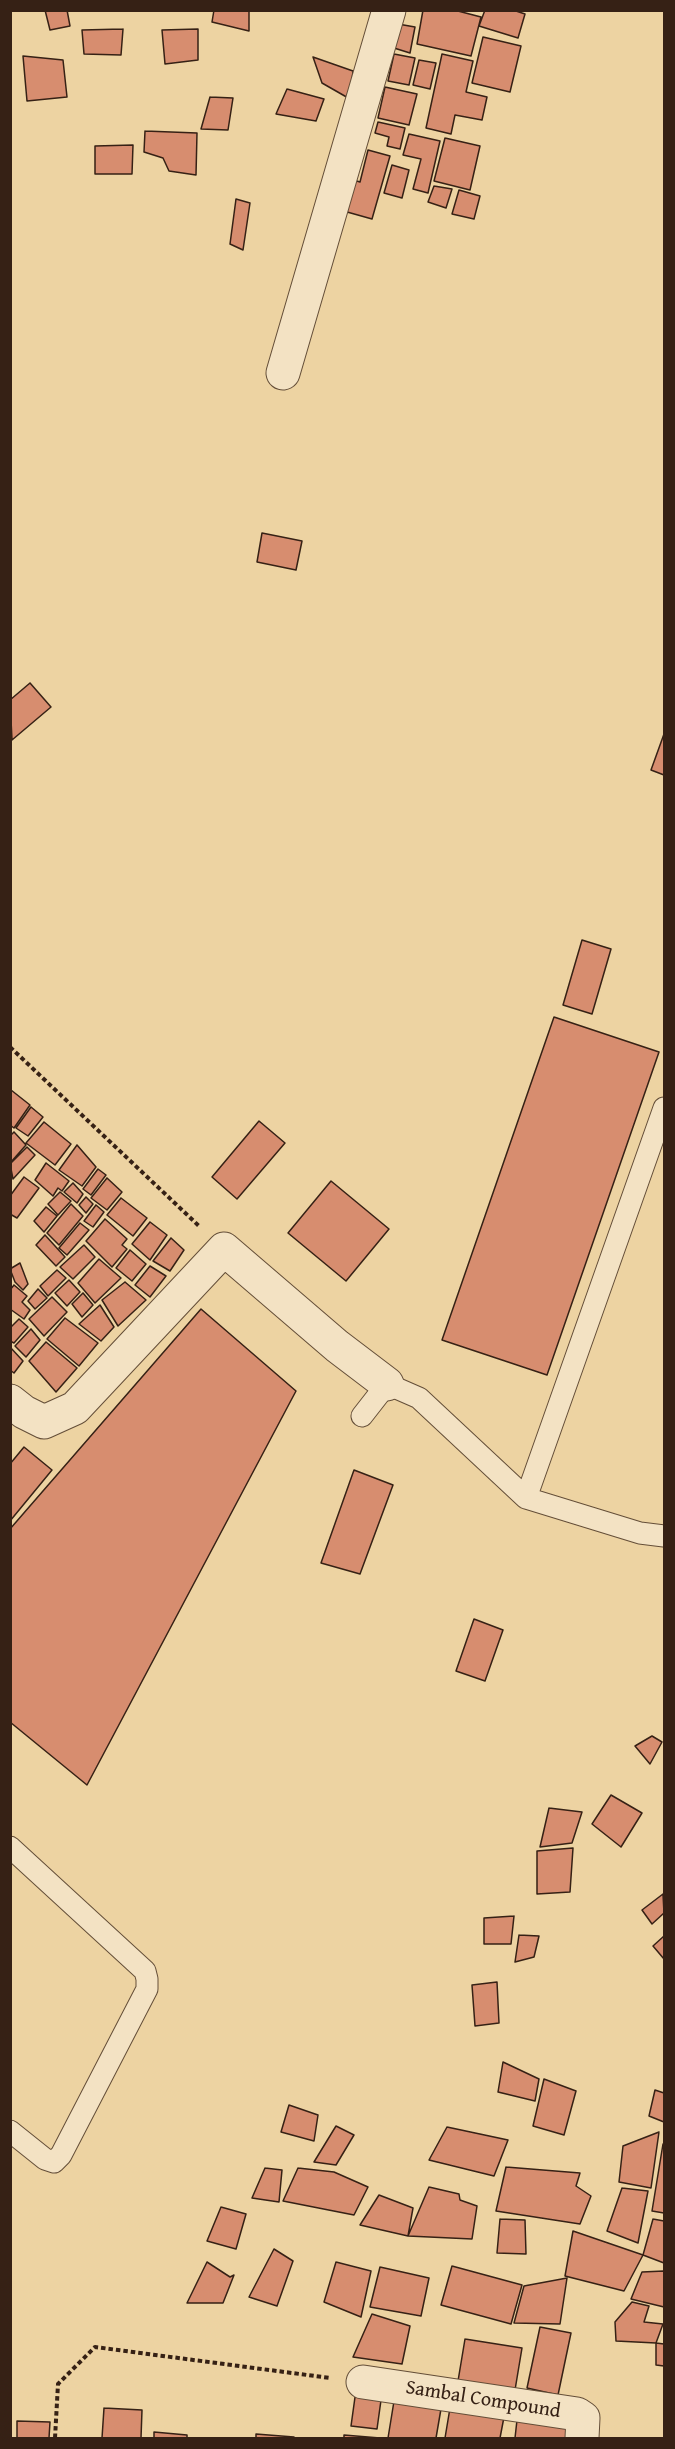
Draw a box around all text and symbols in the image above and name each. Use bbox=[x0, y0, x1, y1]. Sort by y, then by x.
street label: Sambal Compound bbox=[404, 2376, 562, 2424]

